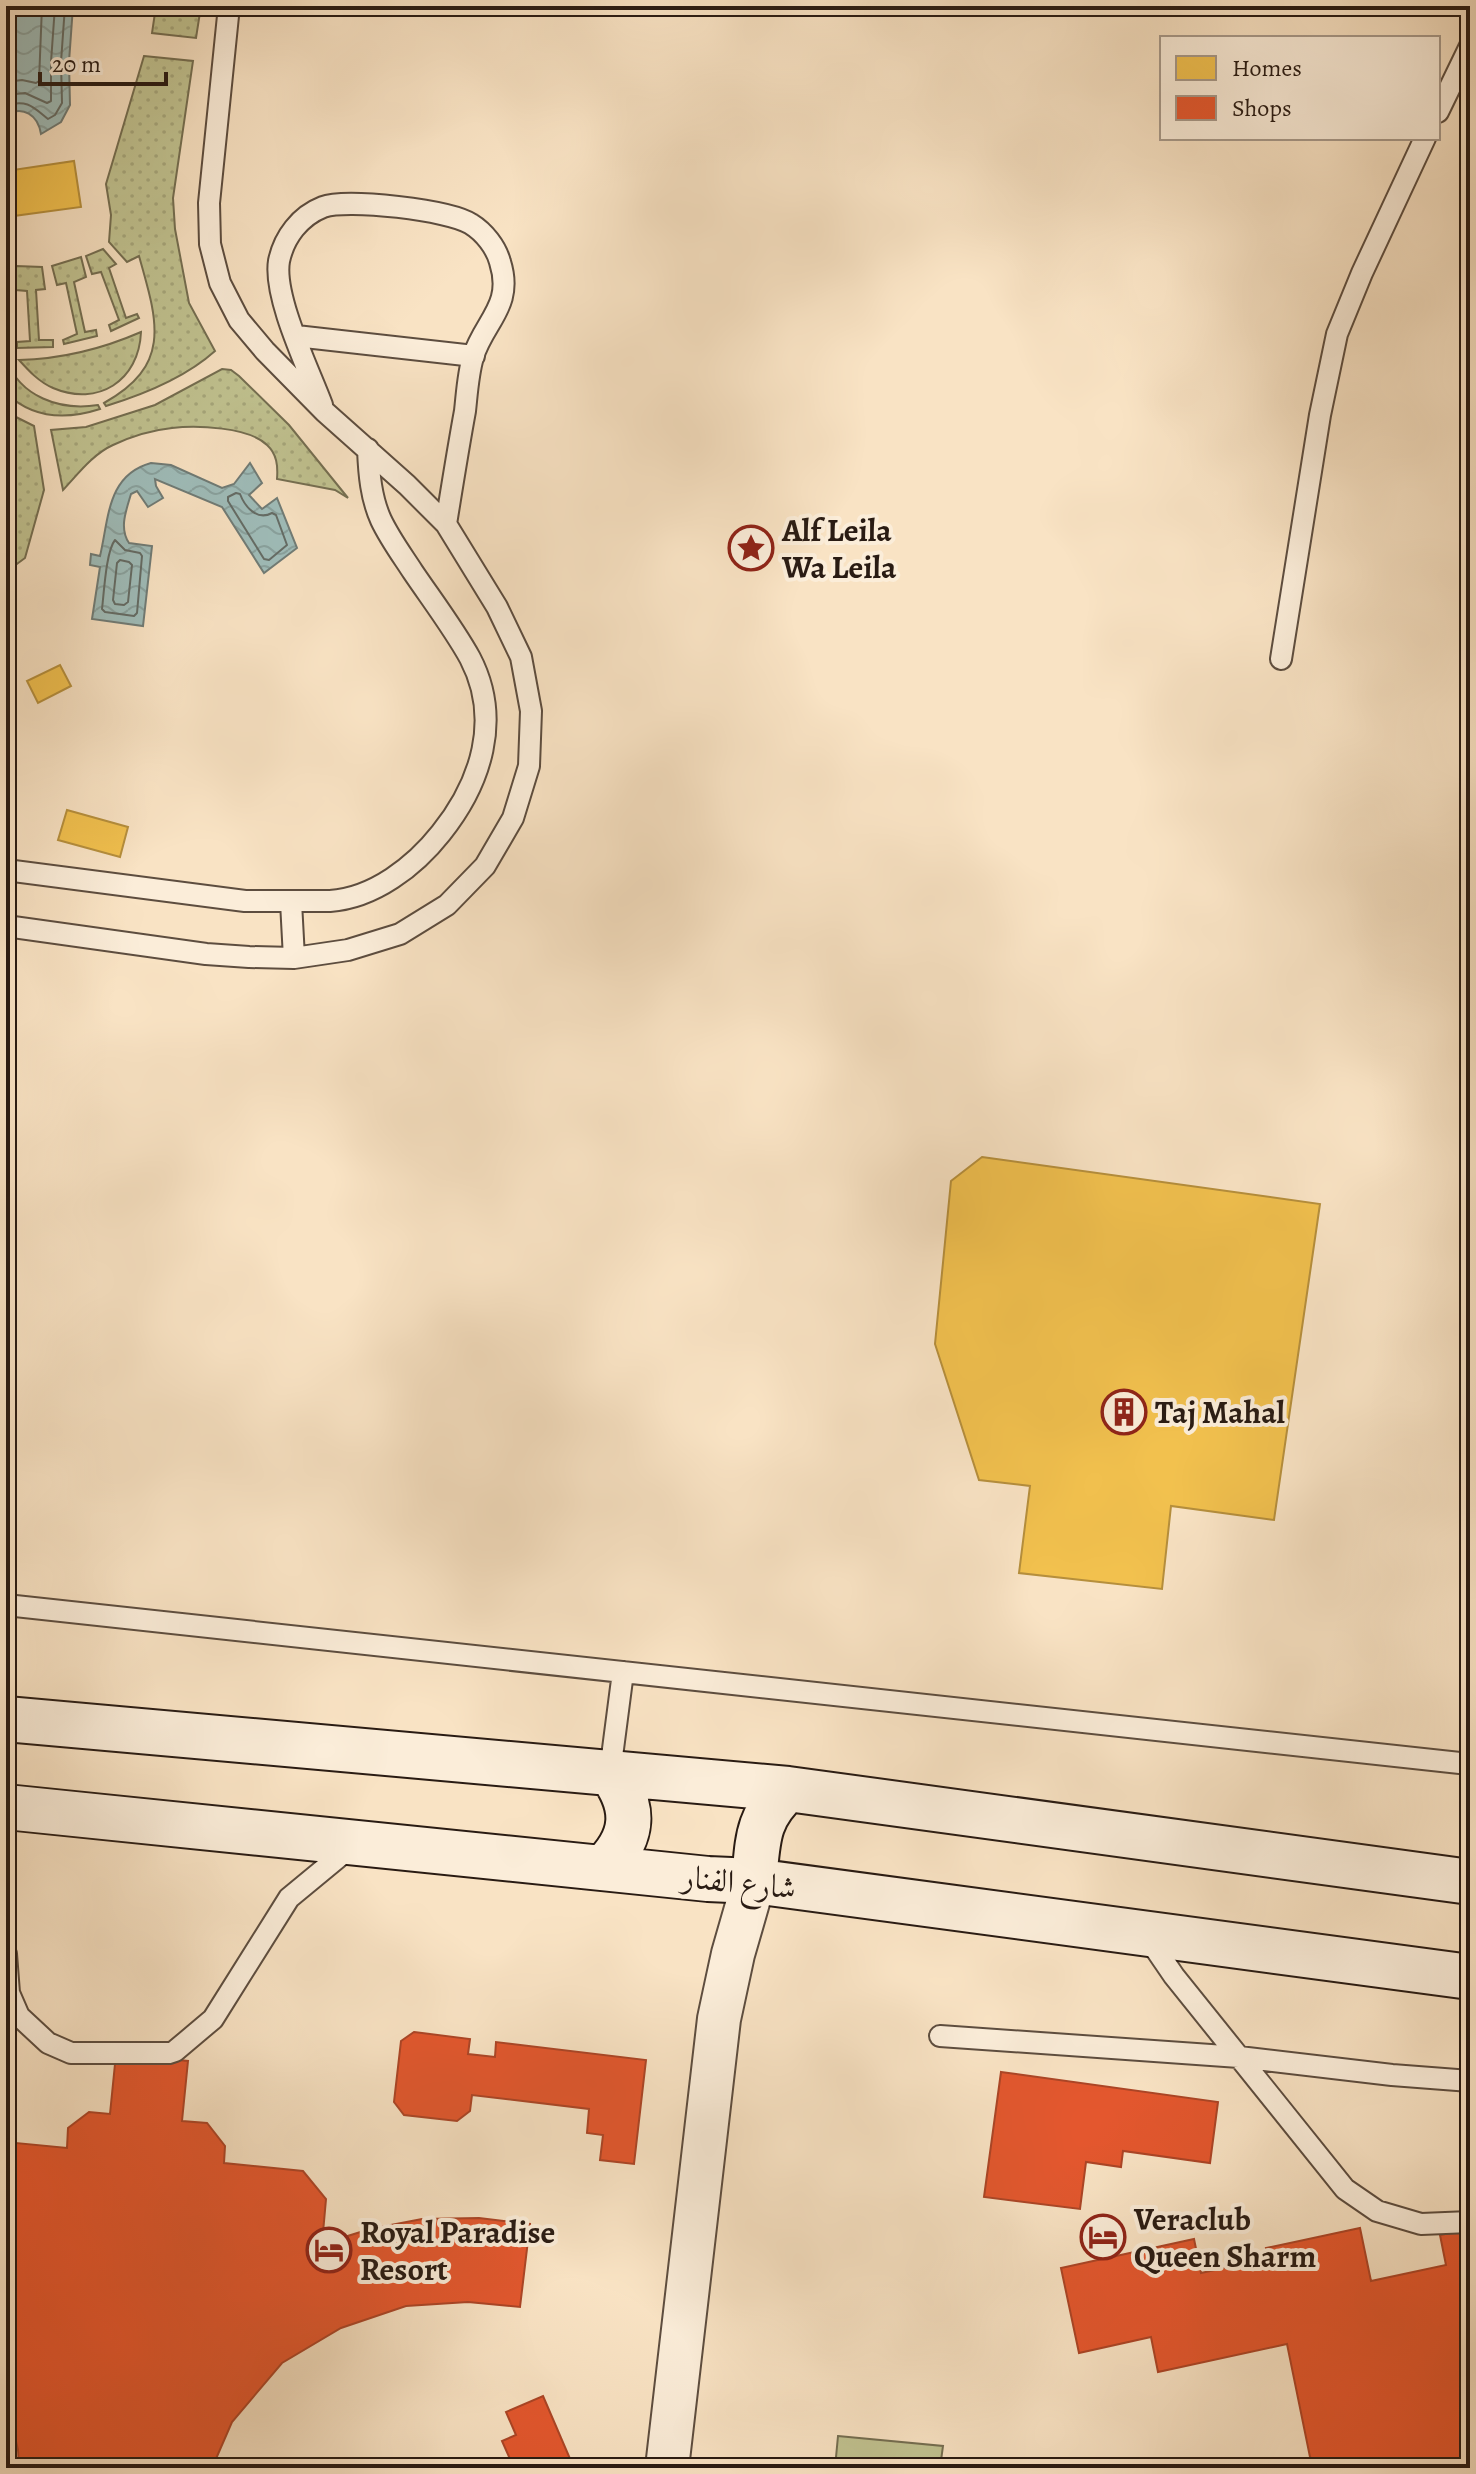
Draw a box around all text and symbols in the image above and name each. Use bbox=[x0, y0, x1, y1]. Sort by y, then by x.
scale bar bbox=[40, 36, 166, 86]
legend bbox=[1160, 36, 1440, 140]
text: 20 m bbox=[52, 48, 101, 80]
text: Homes bbox=[1232, 52, 1302, 84]
text: Shops bbox=[1232, 92, 1292, 124]
place label: Alf Leila Wa Leila bbox=[781, 508, 897, 589]
place icon: Alf Leila Wa Leila bbox=[727, 524, 775, 572]
building icon: Taj Mahal bbox=[1100, 1388, 1148, 1436]
place label: Taj Mahal bbox=[1155, 1390, 1286, 1434]
street label: شارع الفنار bbox=[676, 1854, 798, 1915]
place label: Veraclub Queen Sharm bbox=[1133, 2197, 1316, 2278]
place label: Royal Paradise Resort bbox=[360, 2210, 555, 2291]
hotel icon: Veraclub Queen Sharm bbox=[1079, 2213, 1127, 2261]
hotel icon: Royal Paradise Resort bbox=[305, 2226, 353, 2274]

